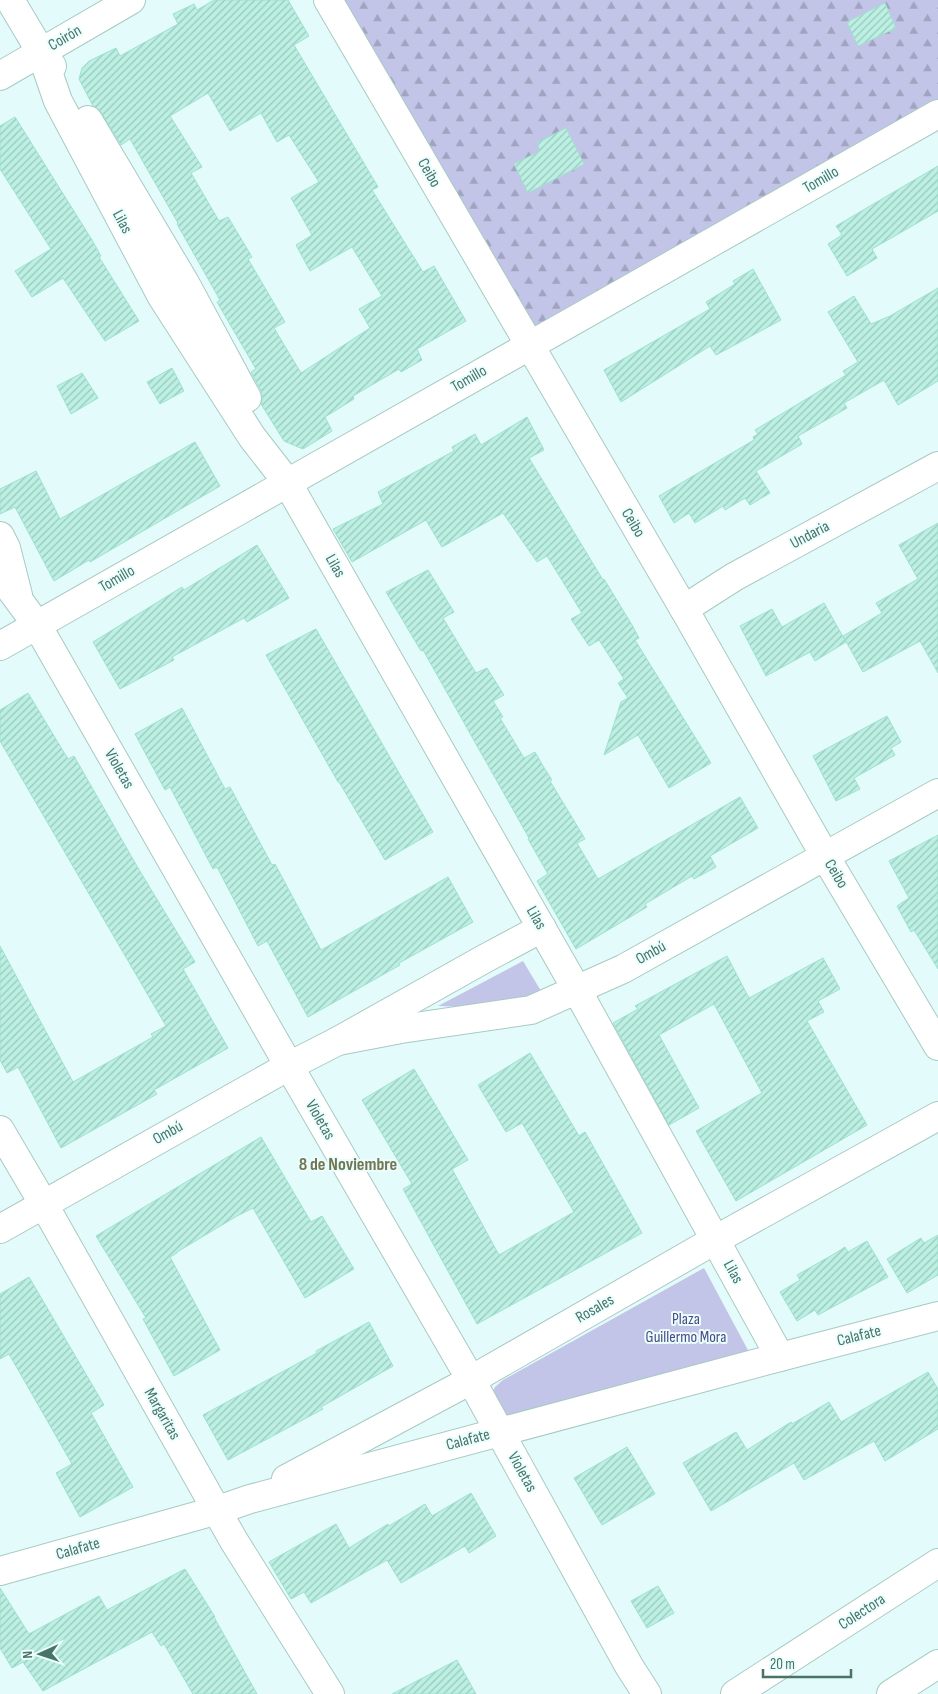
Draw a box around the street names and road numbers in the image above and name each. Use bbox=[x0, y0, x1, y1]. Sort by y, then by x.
street label: Coirón bbox=[45, 21, 85, 55]
street label: Ceibo bbox=[413, 155, 445, 191]
street label: Tomillo bbox=[800, 162, 842, 198]
street label: Lilas bbox=[108, 207, 136, 237]
street label: Tomillo bbox=[448, 361, 490, 397]
street label: Ceibo bbox=[617, 505, 649, 541]
street label: Undaria bbox=[787, 517, 833, 553]
street label: Lilas bbox=[321, 551, 349, 581]
street label: Tomillo bbox=[96, 561, 138, 597]
street label: Violetas bbox=[100, 746, 138, 793]
street label: Ceibo bbox=[820, 856, 852, 892]
street label: Lilas bbox=[522, 903, 550, 933]
street label: Ombú bbox=[633, 937, 669, 969]
street label: Violetas bbox=[301, 1097, 339, 1144]
street label: Ombú bbox=[150, 1117, 186, 1149]
street label: Lilas bbox=[719, 1257, 747, 1287]
street label: Rosales bbox=[573, 1290, 618, 1327]
street label: Calafate bbox=[835, 1321, 883, 1351]
street label: Margaritas bbox=[140, 1385, 184, 1443]
street label: Calafate bbox=[444, 1425, 492, 1455]
street label: Violetas bbox=[503, 1449, 541, 1496]
street label: Calafate bbox=[54, 1534, 102, 1564]
street label: Colectora bbox=[835, 1590, 889, 1634]

